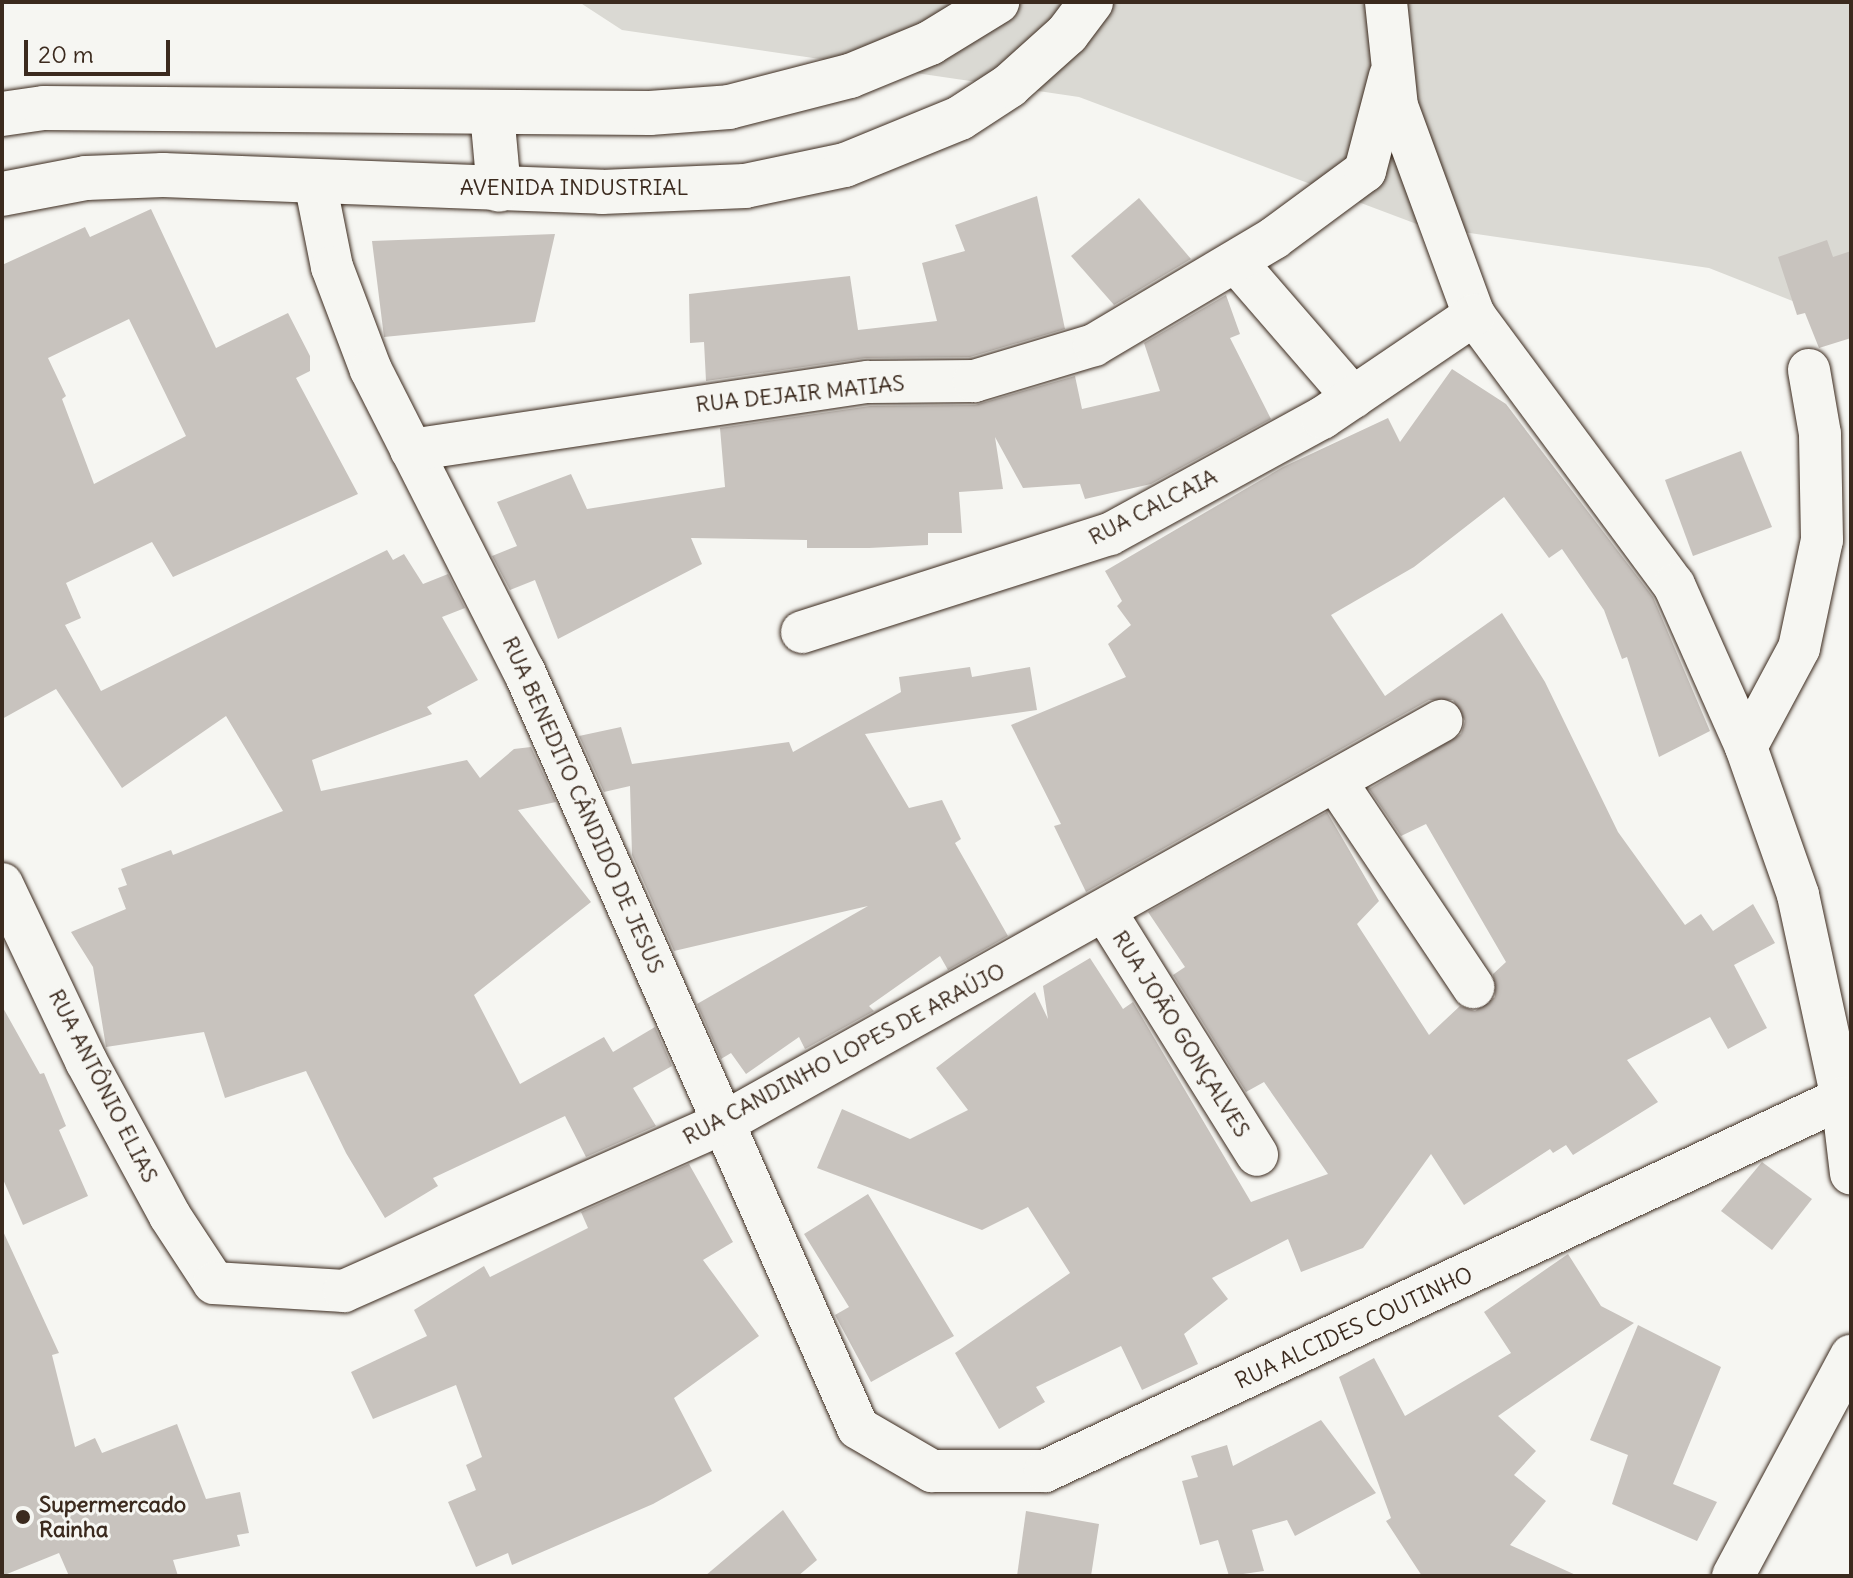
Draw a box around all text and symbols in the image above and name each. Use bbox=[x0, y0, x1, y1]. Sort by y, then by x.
scale bar bbox=[28, 24, 174, 74]
text: 20 m bbox=[38, 39, 94, 69]
street label: AVENIDA INDUSTRIAL bbox=[460, 175, 688, 201]
street label: RUA DEJAIR MATIAS bbox=[694, 370, 906, 418]
street label: RUA CALCAIA bbox=[1084, 463, 1222, 551]
street label: RUA BENEDITO CÂNDIDO DE JESUS bbox=[497, 633, 669, 977]
street label: RUA JOÃO GONÇALVES bbox=[1107, 926, 1255, 1142]
street label: RUA CANDINHO LOPES DE ARAÚJO bbox=[678, 958, 1010, 1150]
street label: RUA ANTÔNIO ELIAS bbox=[43, 985, 163, 1187]
street label: RUA ALCIDES COUTINHO bbox=[1231, 1261, 1477, 1395]
place label: Supermercado Rainha bbox=[39, 1491, 186, 1542]
marker: Supermercado Rainha bbox=[14, 1508, 32, 1526]

